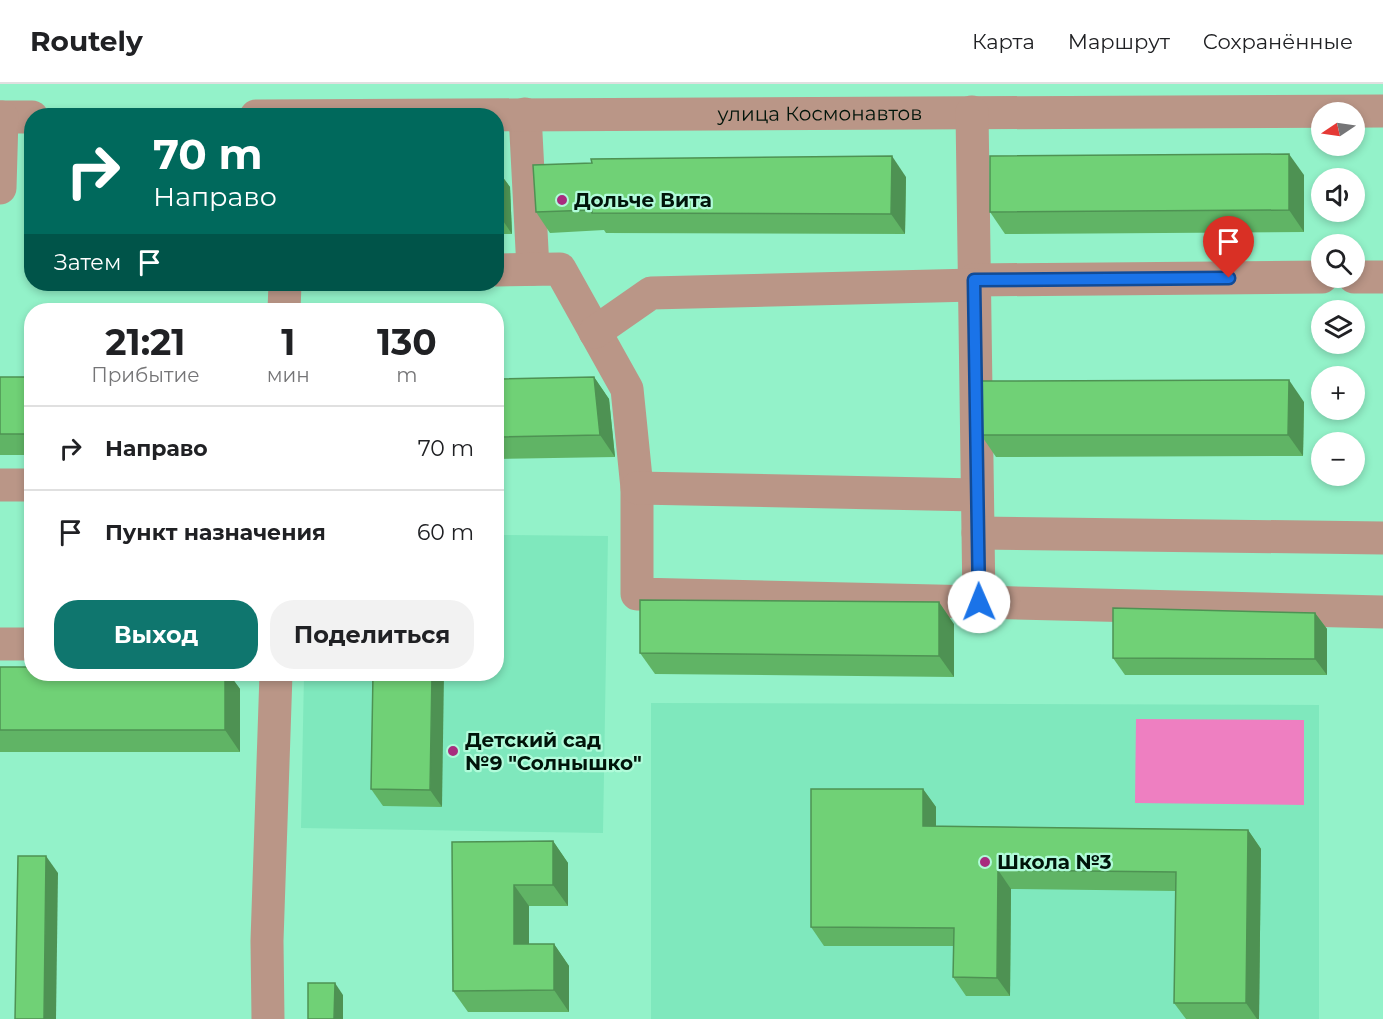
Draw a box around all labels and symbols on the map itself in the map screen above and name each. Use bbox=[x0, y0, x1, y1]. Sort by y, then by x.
street label: улица Космонавтов bbox=[716, 101, 923, 126]
north arrow bbox=[1311, 102, 1365, 156]
place label: Дольче Вита bbox=[574, 188, 712, 212]
marker: Дольче Вита bbox=[555, 193, 569, 207]
pin bbox=[1203, 216, 1254, 278]
position arrow bbox=[947, 570, 1011, 634]
place label: Детский сад №9 "Солнышко" bbox=[465, 728, 642, 775]
marker: Детский сад №9 "Солнышко" bbox=[446, 744, 460, 758]
place label: Школа №3 bbox=[997, 850, 1112, 874]
marker: Школа №3 bbox=[978, 855, 992, 869]

